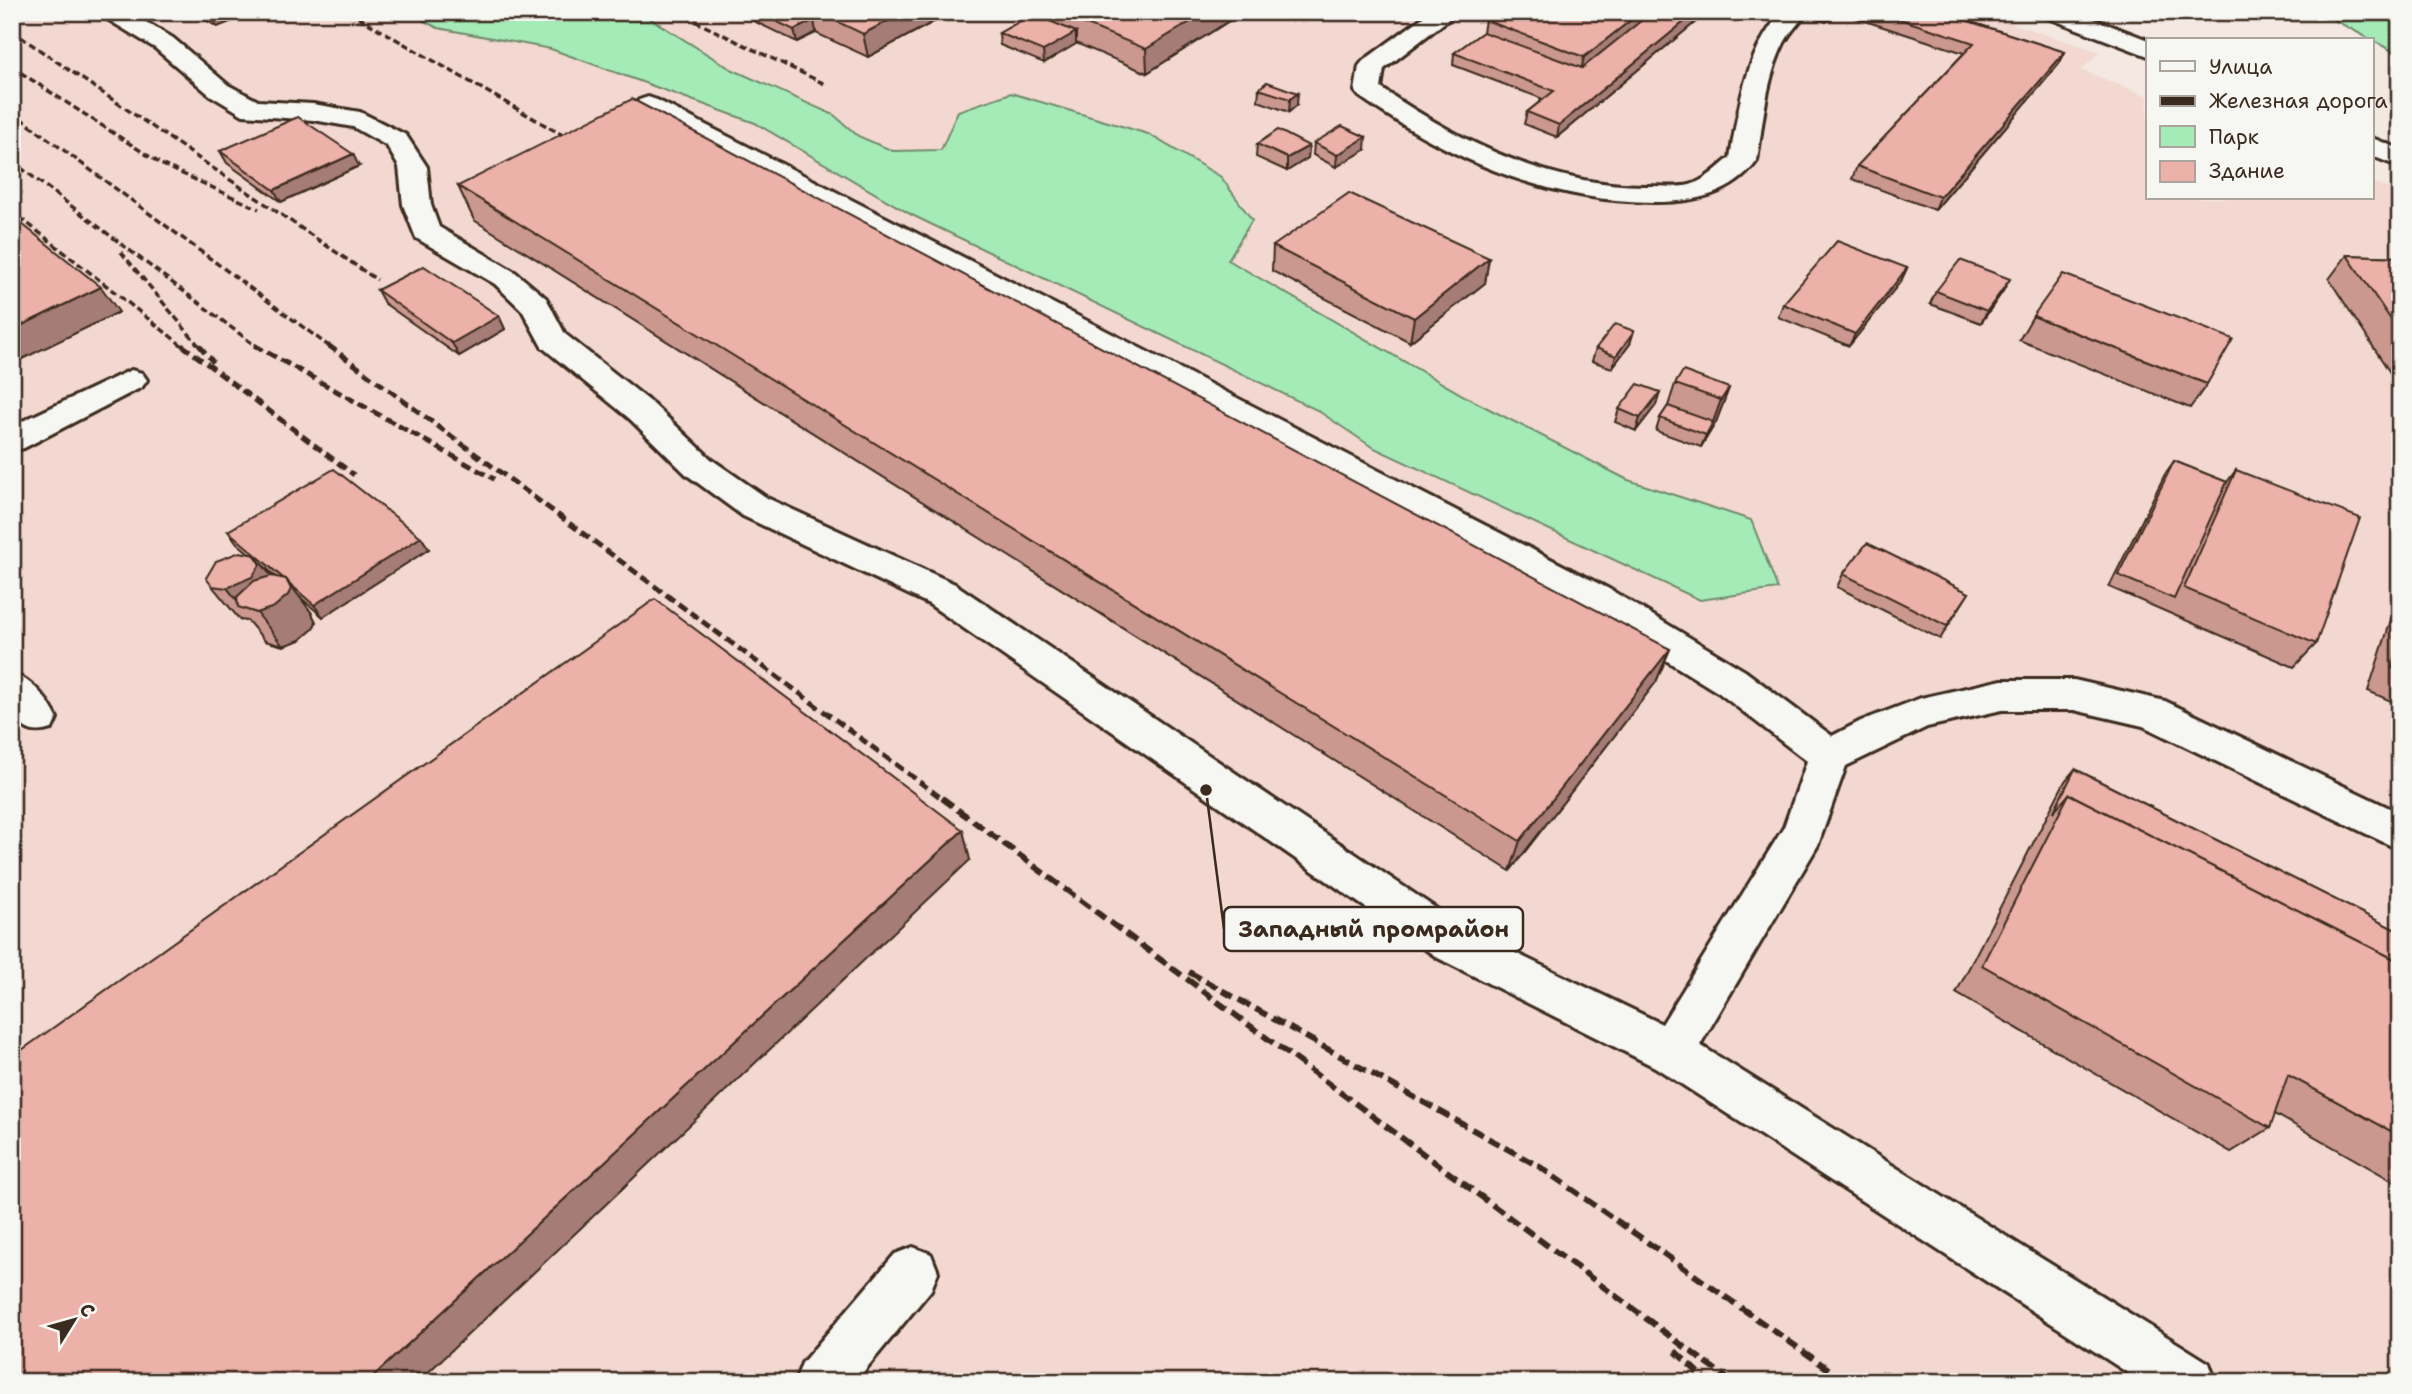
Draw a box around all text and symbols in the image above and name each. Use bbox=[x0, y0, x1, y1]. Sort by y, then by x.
legend bbox=[2146, 38, 2374, 200]
text: Улица bbox=[2209, 53, 2272, 81]
text: Железная дорога bbox=[2209, 87, 2388, 115]
text: Парк bbox=[2209, 123, 2259, 151]
text: Здание bbox=[2209, 157, 2285, 185]
callout: Западный промрайон bbox=[1224, 907, 1523, 951]
text: Западный промрайон bbox=[1239, 914, 1509, 944]
north arrow bbox=[38, 1286, 108, 1356]
text: С bbox=[74, 1298, 101, 1322]

